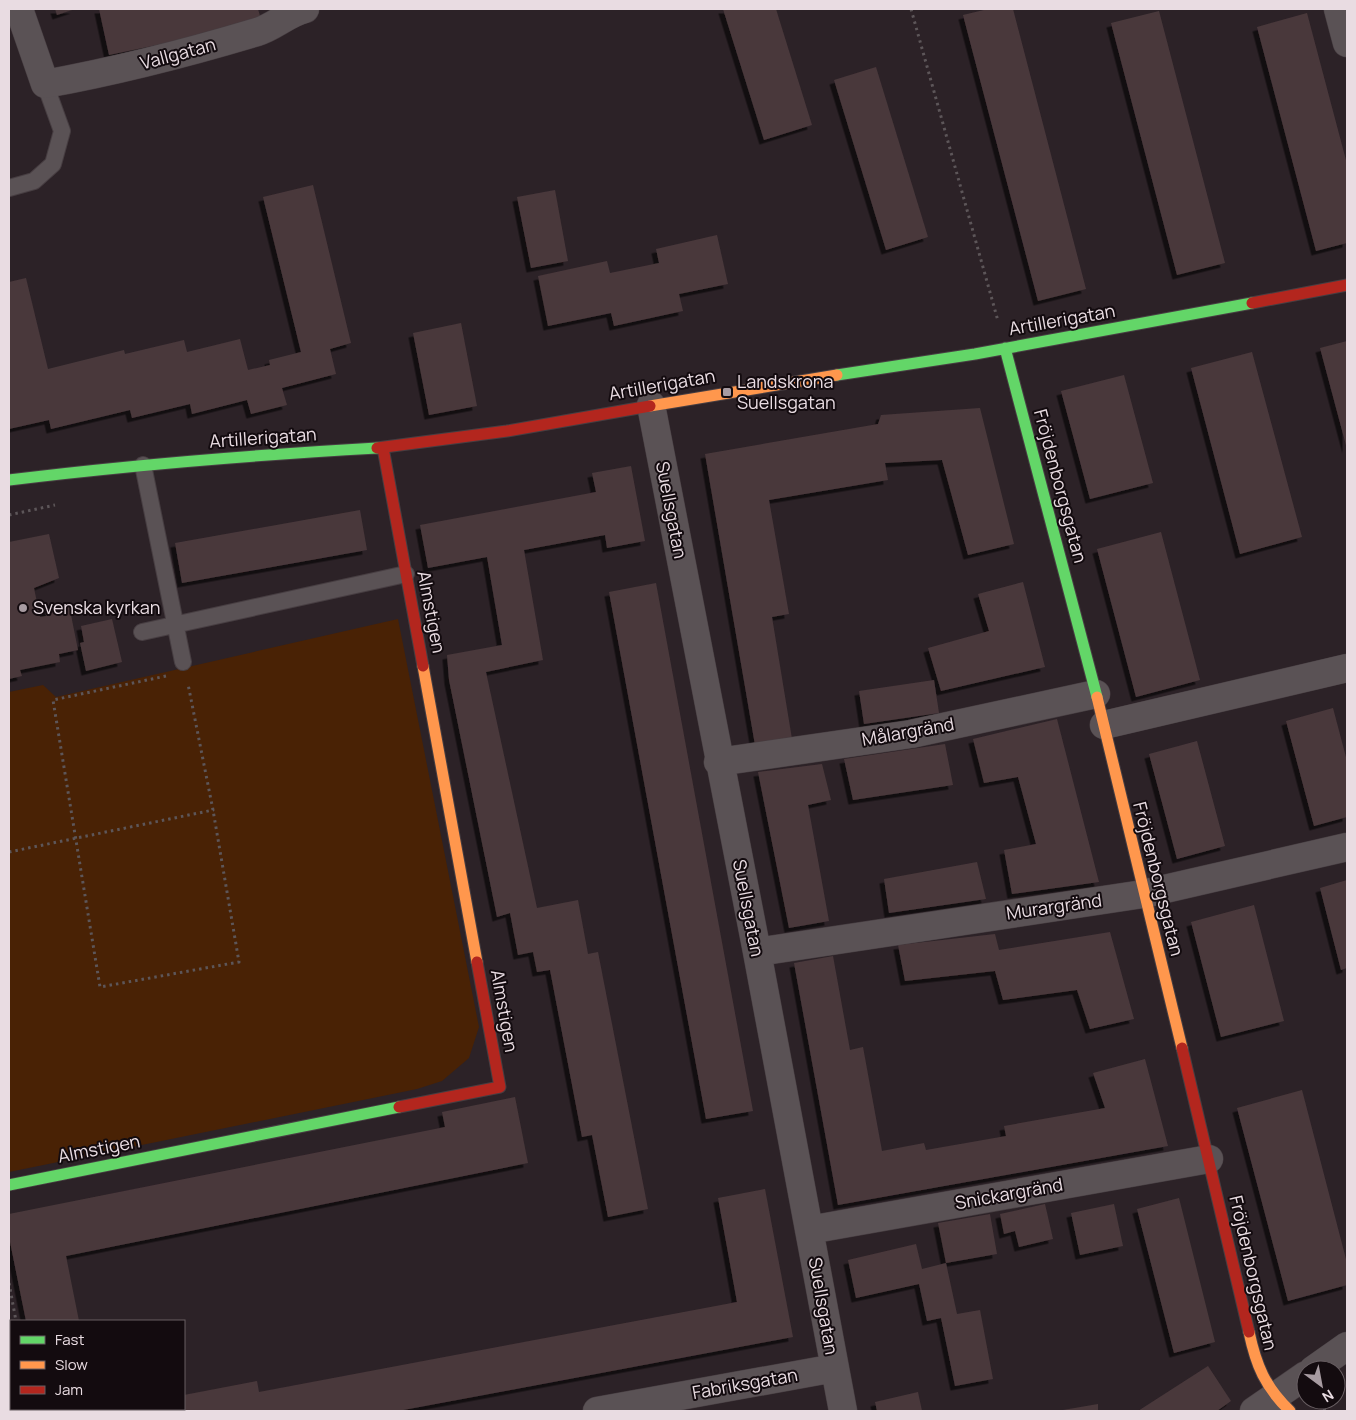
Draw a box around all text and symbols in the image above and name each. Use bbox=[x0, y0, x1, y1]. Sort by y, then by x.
street label: Vallgatan bbox=[137, 31, 218, 75]
street label: Artillerigatan bbox=[1007, 298, 1117, 340]
street label: Artillerigatan bbox=[607, 363, 717, 405]
place label: Landskrona Suellsgatan bbox=[737, 369, 836, 414]
marker: Landskrona Suellsgatan bbox=[721, 386, 733, 398]
street label: Fröjdenborgsgatan bbox=[1029, 406, 1093, 565]
street label: Artillerigatan bbox=[208, 421, 317, 453]
street label: Suellsgatan bbox=[651, 459, 693, 561]
street label: Almstigen bbox=[412, 569, 452, 655]
place label: Svenska kyrkan bbox=[33, 595, 160, 619]
marker: Svenska kyrkan bbox=[17, 602, 29, 614]
street label: Målargränd bbox=[860, 711, 956, 751]
street label: Fröjdenborgsgatan bbox=[1128, 799, 1190, 958]
street label: Suellsgatan bbox=[728, 857, 770, 959]
street label: Murargränd bbox=[1005, 887, 1103, 925]
street label: Almstigen bbox=[486, 968, 524, 1054]
street label: Almstigen bbox=[56, 1128, 142, 1168]
street label: Snickargränd bbox=[953, 1172, 1065, 1214]
street label: Fröjdenborgsgatan bbox=[1224, 1193, 1283, 1353]
street label: Suellsgatan bbox=[804, 1255, 844, 1357]
legend bbox=[10, 1320, 185, 1410]
text: Fast bbox=[55, 1329, 84, 1350]
text: Slow bbox=[55, 1354, 88, 1375]
north arrow bbox=[1296, 1360, 1346, 1410]
street label: Fabriksgatan bbox=[690, 1362, 800, 1404]
text: Jam bbox=[55, 1379, 83, 1400]
text: N bbox=[1319, 1386, 1337, 1407]

